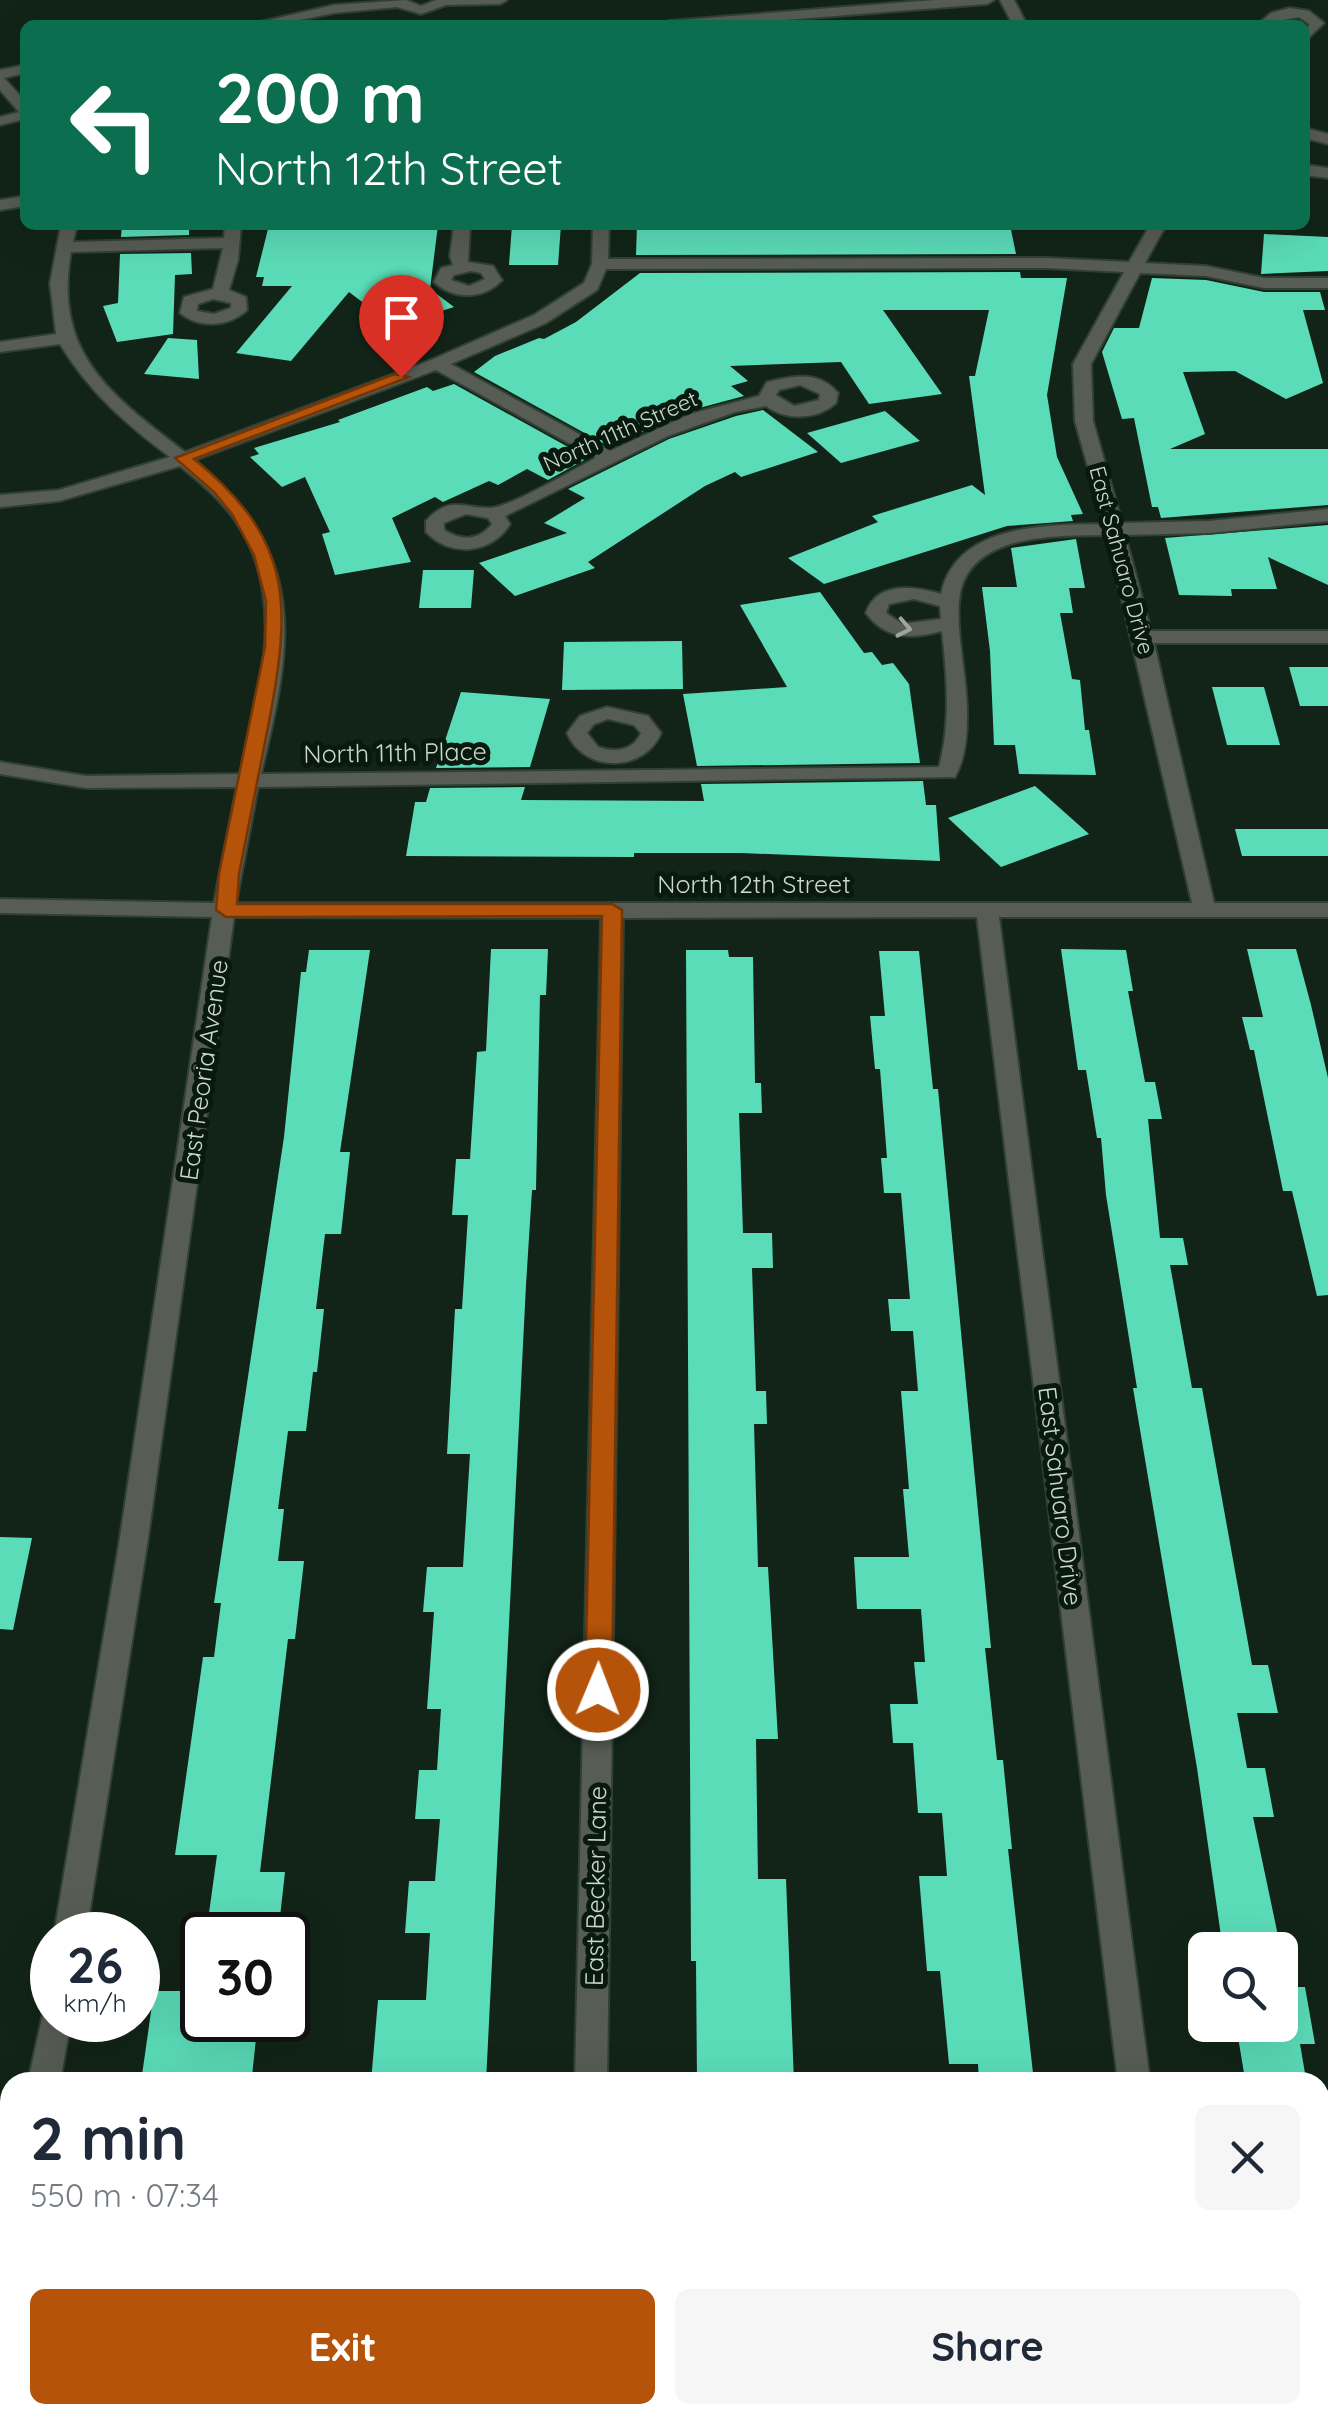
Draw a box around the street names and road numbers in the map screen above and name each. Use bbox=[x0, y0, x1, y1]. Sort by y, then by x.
street label: North 11th Street bbox=[538, 384, 702, 478]
street label: East Sahuaro Drive bbox=[1083, 463, 1161, 657]
street label: North 11th Place bbox=[303, 735, 487, 769]
street label: North 12th Street bbox=[657, 868, 851, 899]
street label: East Peoria Avenue bbox=[172, 958, 234, 1182]
street label: East Sahuaro Drive bbox=[1032, 1385, 1090, 1607]
street label: East Becker Lane bbox=[578, 1786, 612, 1986]

